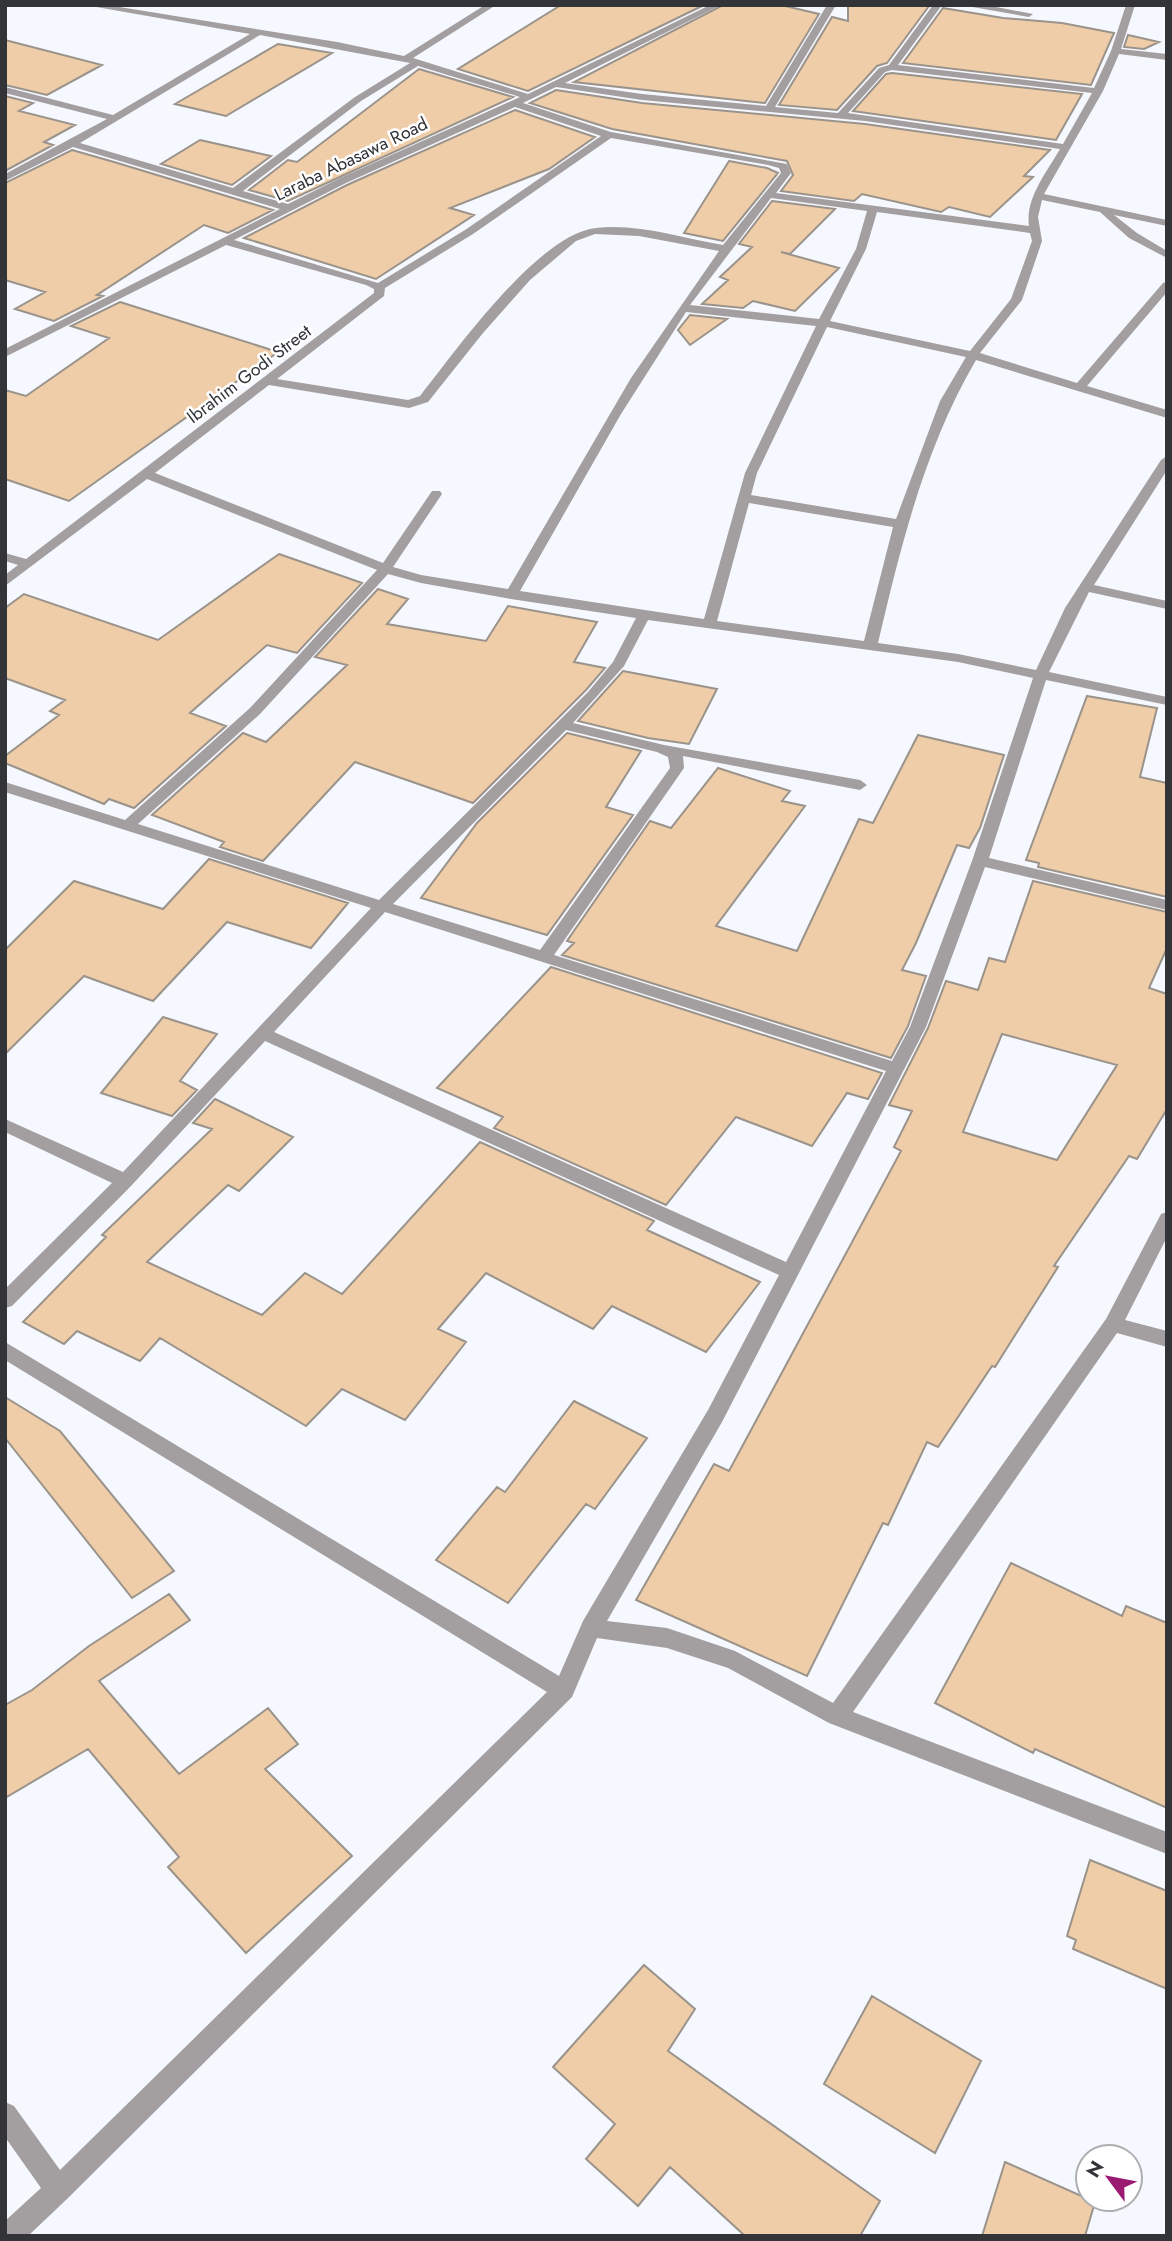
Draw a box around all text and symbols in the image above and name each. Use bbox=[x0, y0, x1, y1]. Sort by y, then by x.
street label: Laraba Abasawa Road bbox=[270, 111, 432, 207]
street label: Ibrahim Godi Street bbox=[181, 318, 317, 430]
north arrow bbox=[1074, 2143, 1144, 2213]
text: N bbox=[1080, 2156, 1110, 2183]

